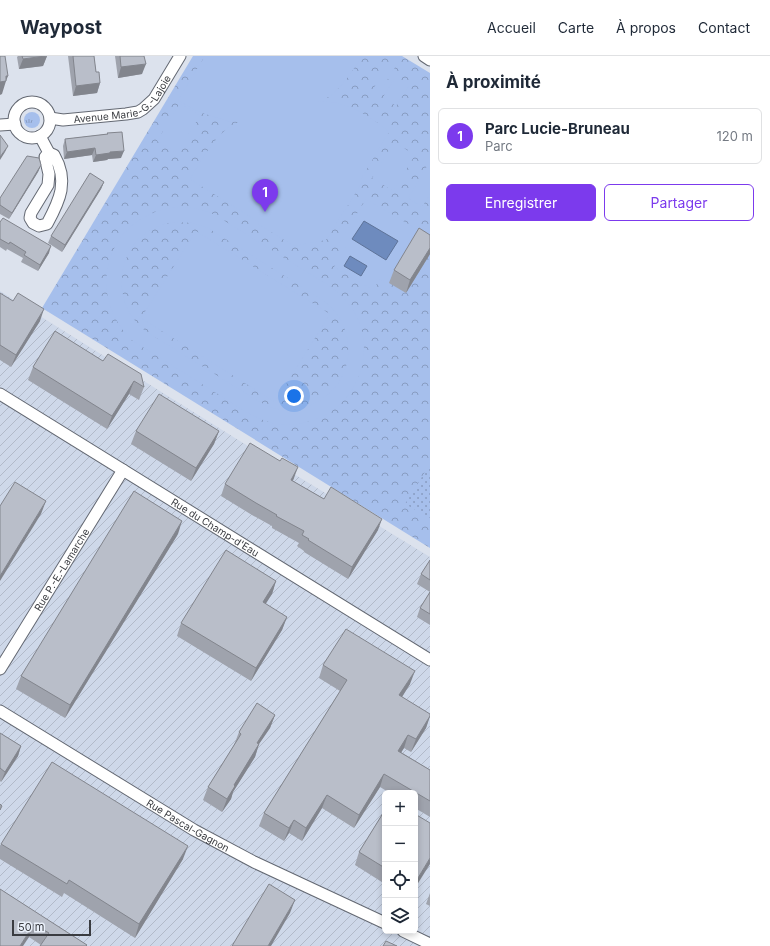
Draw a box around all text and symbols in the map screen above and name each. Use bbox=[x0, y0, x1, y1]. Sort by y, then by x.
text: Waypost bbox=[20, 16, 102, 39]
text: Accueil bbox=[487, 19, 536, 36]
text: Carte bbox=[558, 19, 594, 36]
text: À propos bbox=[616, 19, 676, 36]
text: Contact bbox=[698, 19, 750, 36]
text: À proximité bbox=[446, 72, 541, 92]
street label: Avenue Marie-G.-Lajoie bbox=[73, 73, 173, 125]
text: Parc Lucie-Bruneau bbox=[485, 119, 630, 138]
text: 1 bbox=[457, 128, 463, 144]
text: 120 m bbox=[717, 128, 753, 144]
text: Parc bbox=[485, 138, 513, 154]
pin: 1 bbox=[252, 179, 278, 212]
button: Enregistrer bbox=[446, 184, 596, 221]
button: Partager bbox=[604, 184, 754, 221]
your location bbox=[284, 386, 304, 406]
street label: Rue du Champ-d'Eau bbox=[169, 495, 261, 559]
street label: Rue P.-E.-Lamarche bbox=[31, 526, 92, 613]
map controls bbox=[382, 790, 418, 934]
button: + bbox=[382, 790, 418, 826]
street label: Rue Pascal-Gagnon bbox=[144, 796, 232, 854]
button: − bbox=[382, 826, 418, 862]
button: locate bbox=[382, 862, 418, 898]
button: layers bbox=[382, 898, 418, 934]
scale bar bbox=[12, 918, 91, 937]
text: 50 m bbox=[18, 920, 44, 934]

